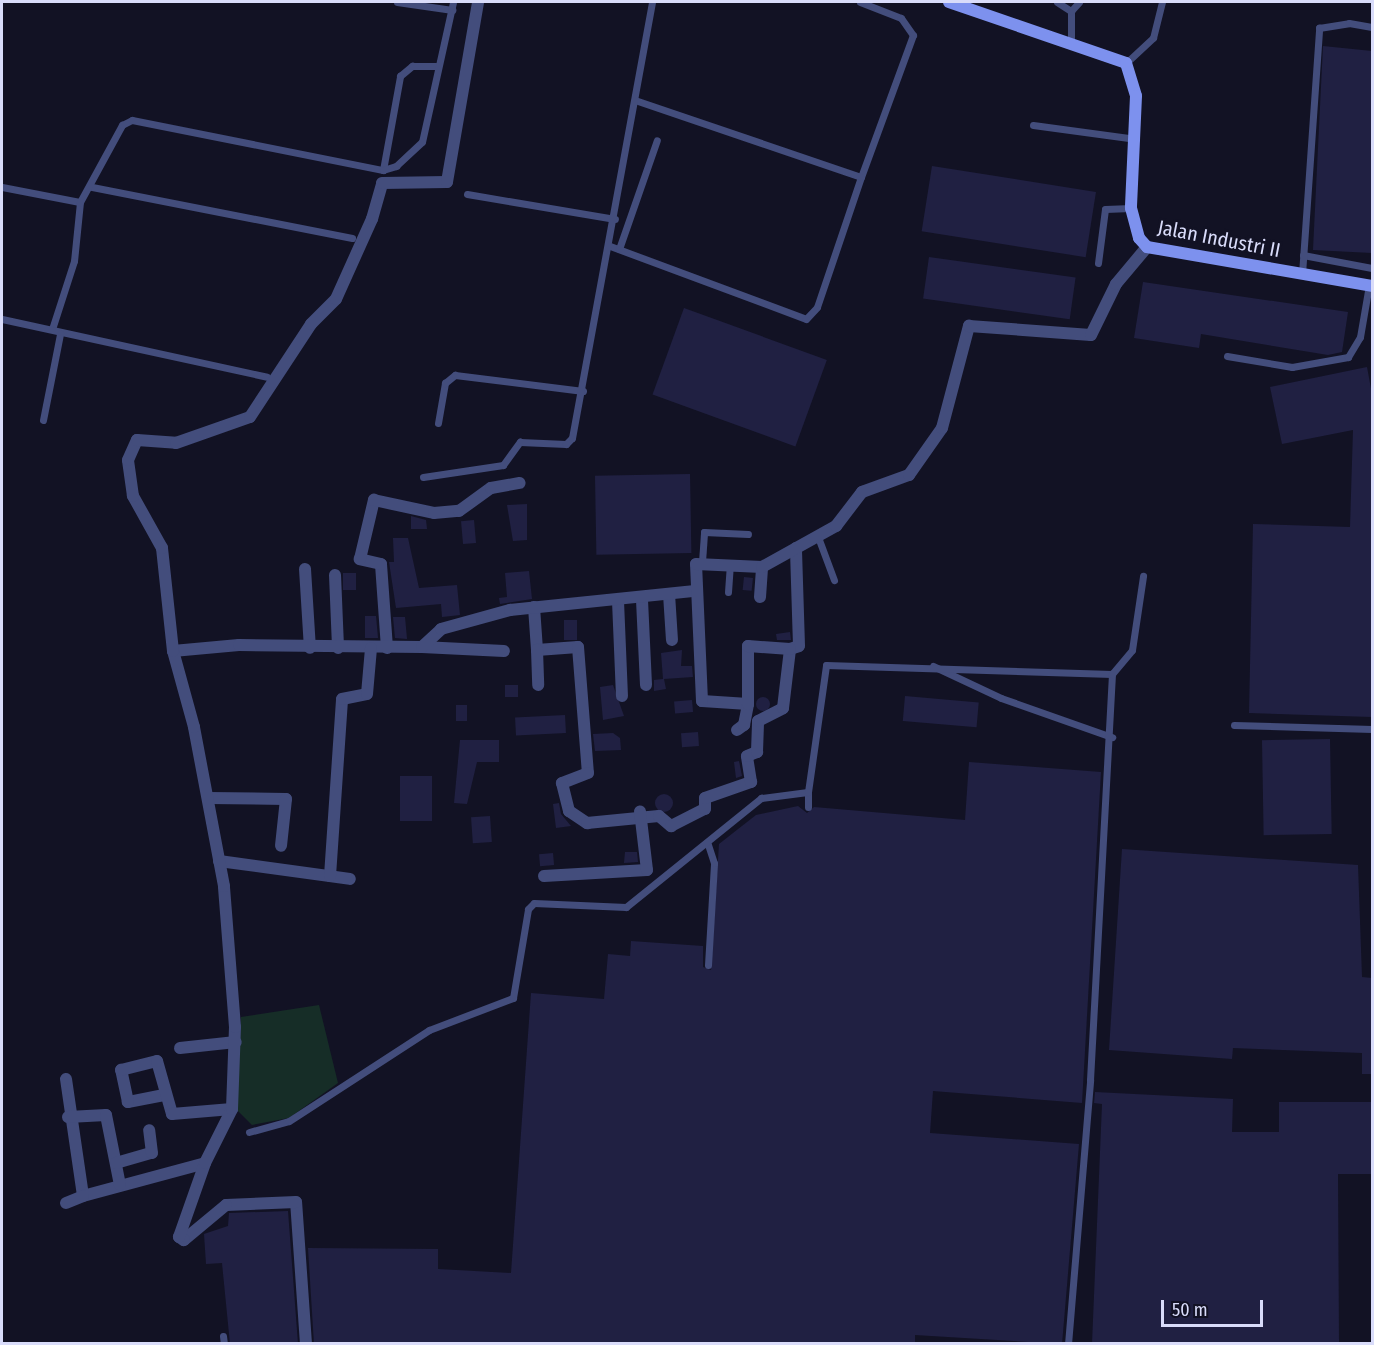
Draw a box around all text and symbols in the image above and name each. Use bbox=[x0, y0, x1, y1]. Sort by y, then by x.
street label: Jalan Industri II bbox=[1156, 215, 1282, 263]
scale bar bbox=[1164, 1288, 1266, 1326]
text: 50 m bbox=[1172, 1299, 1208, 1321]

